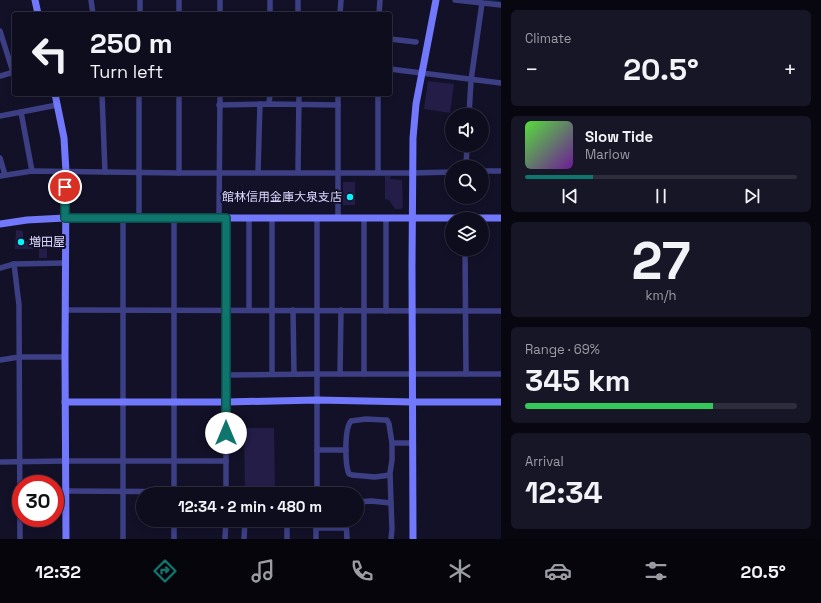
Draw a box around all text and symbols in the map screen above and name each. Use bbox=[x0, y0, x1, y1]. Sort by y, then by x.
text: 250 m bbox=[90, 25, 173, 61]
icon: left bbox=[24, 28, 76, 80]
text: Climate bbox=[525, 30, 571, 47]
text: 20.5° bbox=[623, 50, 699, 89]
text: − bbox=[525, 55, 539, 83]
text: + bbox=[783, 55, 797, 83]
text: Turn left bbox=[90, 60, 163, 83]
map controls bbox=[445, 108, 489, 256]
button: sound bbox=[445, 108, 489, 152]
text: Slow Tide bbox=[585, 127, 653, 146]
text: Marlow bbox=[585, 146, 630, 163]
button: search bbox=[445, 160, 489, 204]
pin bbox=[48, 170, 82, 204]
icon: arrive bbox=[54, 176, 76, 198]
icon: previous bbox=[559, 185, 581, 207]
icon: pause bbox=[650, 185, 672, 207]
icon: next bbox=[741, 185, 763, 207]
place label: 館林信用金庫大泉支店 bbox=[222, 189, 342, 205]
marker: 館林信用金庫大泉支店 bbox=[345, 192, 355, 202]
button: layers bbox=[445, 212, 489, 256]
text: 27 bbox=[631, 228, 691, 294]
place label: 増田屋 bbox=[29, 234, 65, 250]
marker: 増田屋 bbox=[16, 237, 26, 247]
text: km/h bbox=[646, 287, 676, 304]
text: Range · 69% bbox=[525, 341, 600, 358]
text: 345 km bbox=[525, 361, 630, 400]
position arrow bbox=[205, 412, 247, 454]
text: Arrival bbox=[525, 453, 564, 470]
text: 12:34 bbox=[525, 473, 603, 512]
speed limit sign: 30 bbox=[12, 475, 64, 527]
text: 12:34 · 2 min · 480 m bbox=[178, 497, 322, 516]
icon: directions bbox=[151, 557, 179, 585]
icon: music bbox=[249, 557, 277, 585]
icon: phone bbox=[348, 557, 376, 585]
icon: climate bbox=[446, 557, 474, 585]
icon: car bbox=[544, 557, 572, 585]
icon: filters bbox=[642, 557, 670, 585]
text: 12:32 bbox=[35, 560, 81, 583]
text: 20.5° bbox=[740, 560, 786, 583]

